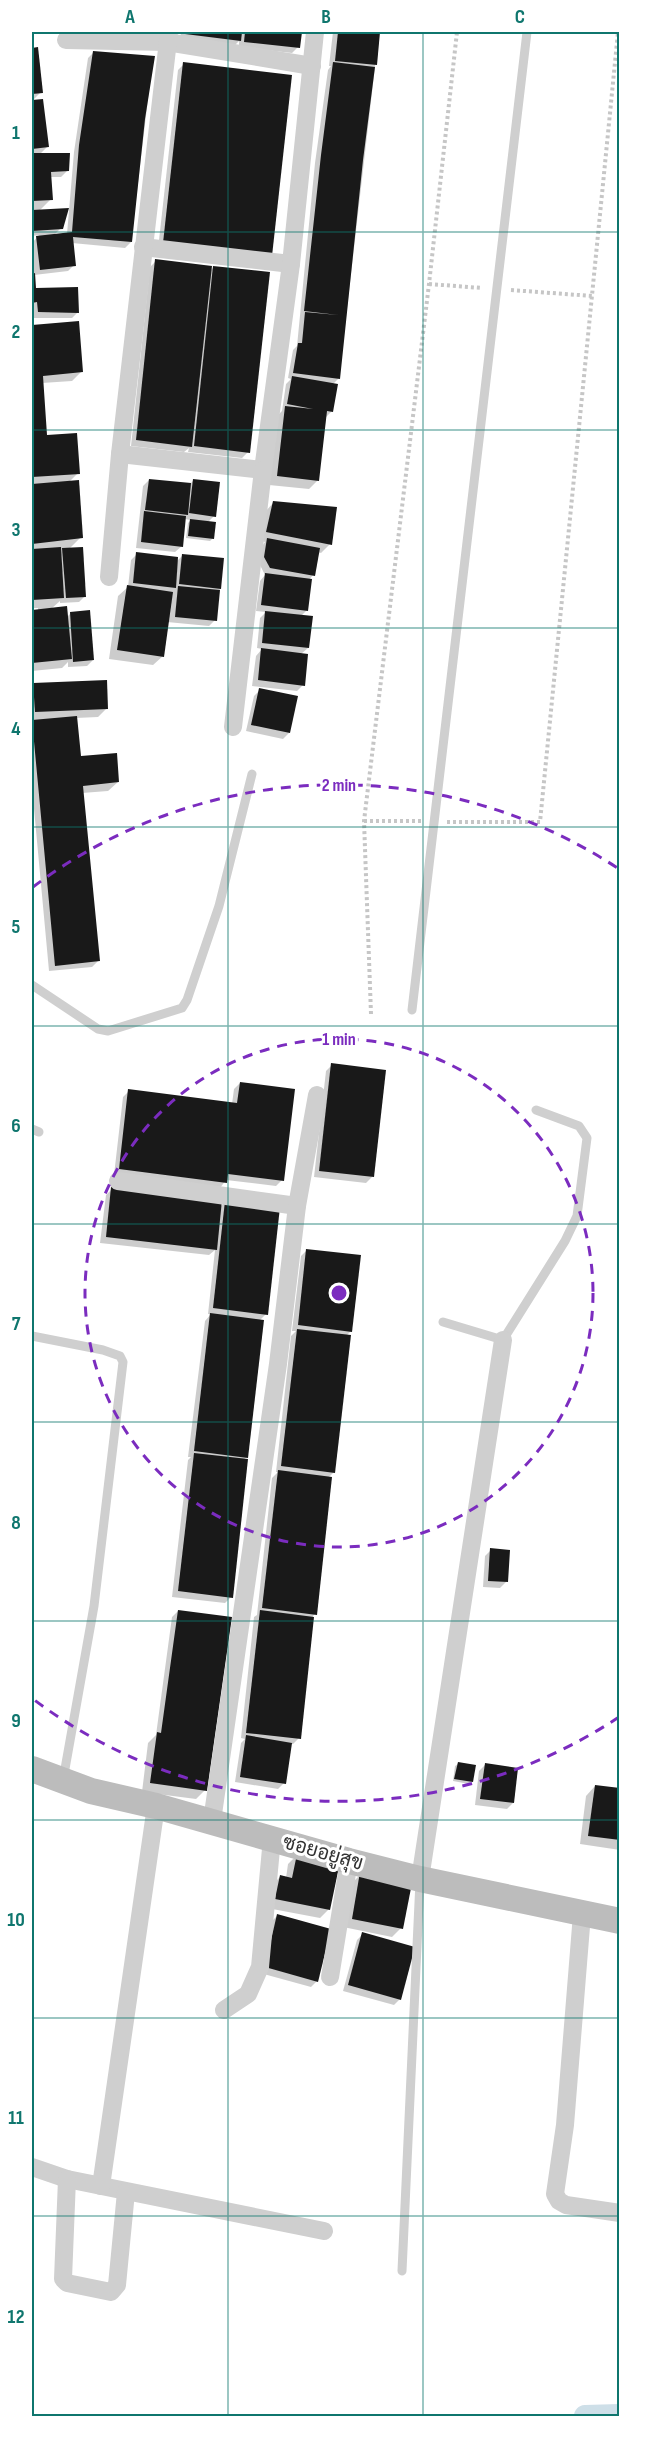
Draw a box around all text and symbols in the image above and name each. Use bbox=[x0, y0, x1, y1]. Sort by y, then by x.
text: A bbox=[124, 5, 135, 29]
text: B bbox=[321, 5, 331, 29]
text: C bbox=[515, 5, 525, 29]
text: 1 bbox=[12, 121, 20, 145]
text: 2 bbox=[12, 320, 20, 344]
text: 3 bbox=[12, 518, 21, 542]
text: 4 bbox=[11, 717, 21, 741]
text: 2 min bbox=[322, 775, 356, 796]
text: 5 bbox=[12, 915, 21, 939]
text: 1 min bbox=[322, 1029, 356, 1050]
text: 6 bbox=[11, 1114, 21, 1138]
centre of rings bbox=[329, 1283, 349, 1303]
text: 7 bbox=[12, 1312, 21, 1336]
text: 8 bbox=[11, 1511, 21, 1535]
text: 9 bbox=[11, 1709, 21, 1733]
street label: ซอยอยู่สุข bbox=[280, 1829, 366, 1878]
text: 10 bbox=[7, 1908, 25, 1932]
text: 11 bbox=[8, 2106, 24, 2130]
text: 12 bbox=[8, 2305, 24, 2329]

